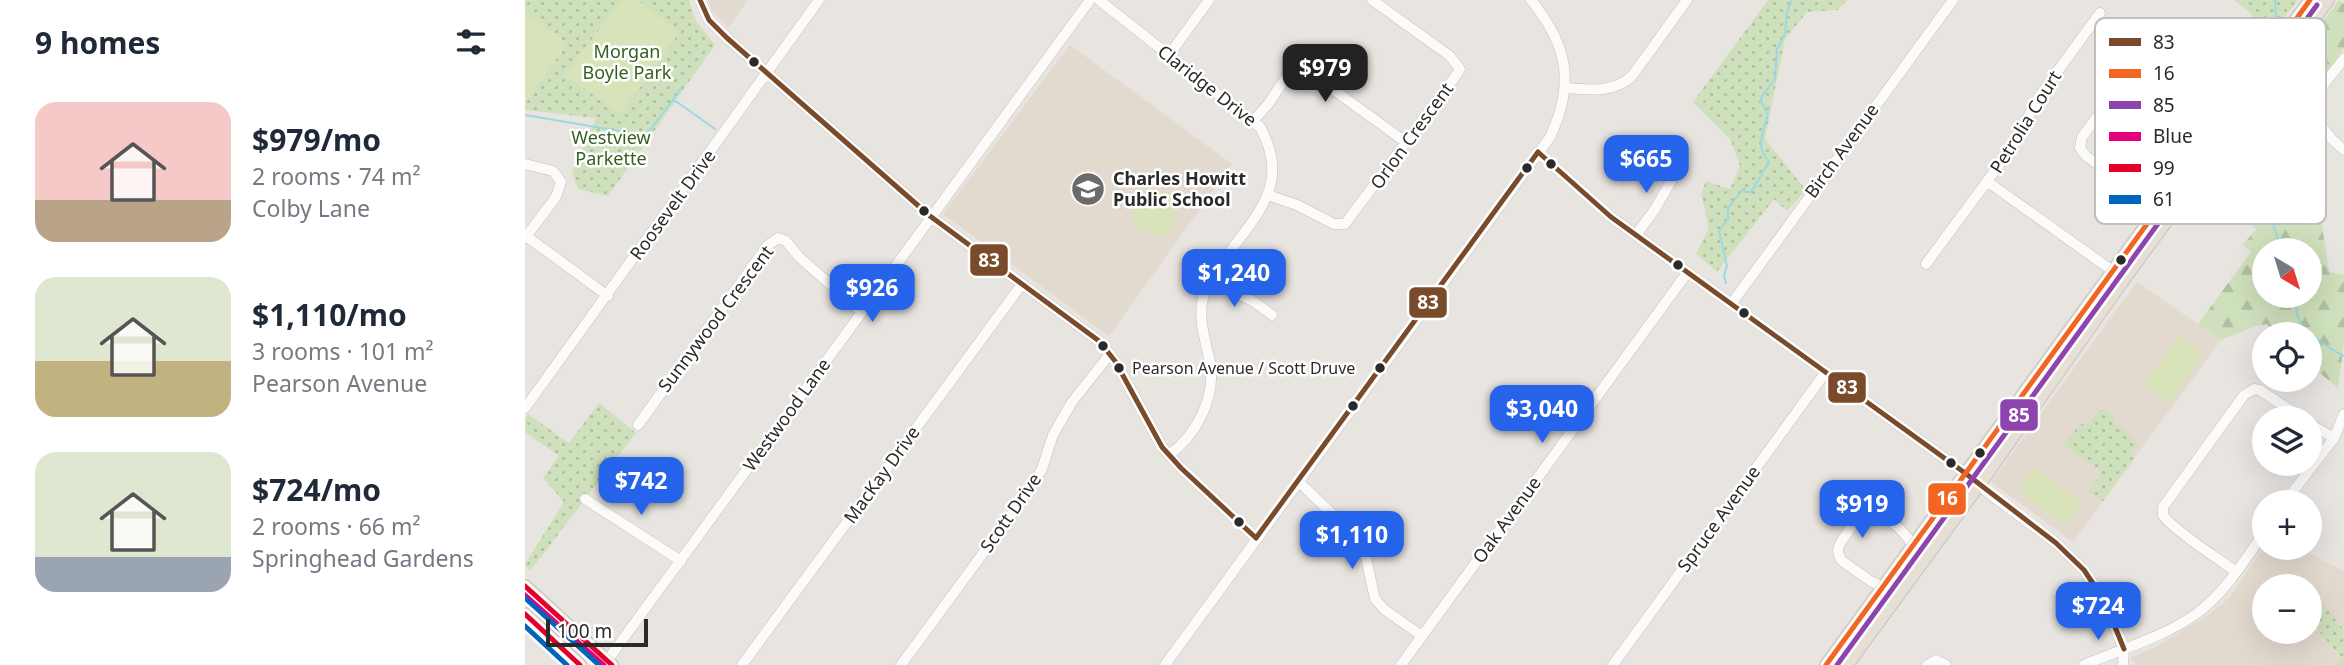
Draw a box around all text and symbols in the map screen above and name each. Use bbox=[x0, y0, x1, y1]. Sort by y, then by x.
legend bbox=[2095, 18, 2326, 224]
text: 9 homes bbox=[35, 22, 160, 63]
icon: filters bbox=[452, 23, 490, 61]
text: 83 bbox=[2153, 29, 2175, 55]
park label: Morgan Boyle Park bbox=[583, 39, 672, 84]
street label: Claridge Drive bbox=[1153, 39, 1262, 132]
pin: $979 bbox=[1284, 44, 1366, 104]
text: $979 bbox=[1299, 51, 1351, 83]
unlabelled marker bbox=[747, 55, 761, 69]
text: 16 bbox=[2153, 60, 2175, 86]
street label: Petrolia Court bbox=[1984, 65, 2067, 177]
street label: Orlon Crescent bbox=[1364, 77, 1458, 194]
text: 85 bbox=[2153, 92, 2175, 118]
street label: Birch Avenue bbox=[1799, 98, 1884, 202]
text: $979/mo bbox=[252, 119, 381, 160]
text: Blue bbox=[2153, 123, 2193, 149]
park label: Westview Parkette bbox=[571, 125, 651, 170]
icon: home bbox=[91, 130, 175, 214]
pin: $665 bbox=[1605, 136, 1687, 195]
text: $665 bbox=[1620, 142, 1672, 174]
street label: Roosevelt Drive bbox=[624, 144, 720, 264]
text: 99 bbox=[2153, 155, 2175, 181]
unlabelled marker bbox=[1544, 157, 1558, 171]
text: 2 rooms · 74 m² bbox=[252, 160, 421, 192]
unlabelled marker bbox=[1520, 161, 1534, 175]
place label: Charles Howitt Public School bbox=[1113, 166, 1246, 211]
school or university icon: Charles Howitt Public School bbox=[1069, 170, 1107, 208]
text: 61 bbox=[2153, 186, 2175, 212]
text: Colby Lane bbox=[252, 192, 370, 224]
unlabelled marker bbox=[917, 204, 931, 218]
north arrow bbox=[2252, 238, 2322, 308]
map controls bbox=[2252, 238, 2322, 644]
street label: Sunnywood Crescent bbox=[652, 240, 779, 397]
line badge: 83 bbox=[969, 243, 1009, 277]
text: 83 bbox=[978, 247, 1000, 273]
pin: $1,240 bbox=[1177, 250, 1291, 309]
unlabelled marker bbox=[2114, 253, 2128, 267]
text: $1,240 bbox=[1198, 256, 1270, 288]
unlabelled marker bbox=[1671, 258, 1685, 272]
pin: $926 bbox=[831, 264, 913, 324]
text: $926 bbox=[846, 271, 898, 303]
line badge: 83 bbox=[1408, 286, 1448, 319]
text: 83 bbox=[1417, 289, 1439, 315]
text: $1,110/mo bbox=[252, 294, 407, 335]
icon: home bbox=[91, 305, 175, 389]
unlabelled marker bbox=[1737, 306, 1751, 320]
button: locate bbox=[2252, 322, 2322, 392]
text: 3 rooms · 101 m² bbox=[252, 335, 434, 367]
unlabelled marker bbox=[1096, 339, 1110, 353]
street label: Westwood Lane bbox=[737, 353, 835, 476]
place label: Pearson Avenue / Scott Druve bbox=[1132, 357, 1355, 379]
marker: Pearson Avenue / Scott Druve bbox=[1112, 361, 1126, 375]
unlabelled marker bbox=[1373, 361, 1387, 375]
text: Pearson Avenue bbox=[252, 367, 427, 399]
line badge: 83 bbox=[1827, 371, 1867, 404]
text: 83 bbox=[1836, 374, 1858, 400]
pin: $3,040 bbox=[1485, 386, 1599, 445]
text: $3,040 bbox=[1506, 392, 1578, 424]
line badge: 85 bbox=[1999, 398, 2039, 432]
unlabelled marker bbox=[1346, 399, 1360, 413]
text: 85 bbox=[2008, 402, 2030, 428]
button: layers bbox=[2252, 406, 2322, 476]
street label: MacKay Drive bbox=[838, 421, 925, 528]
unlabelled marker bbox=[1973, 446, 1987, 460]
unlabelled marker bbox=[1944, 456, 1958, 470]
pin: $742 bbox=[600, 458, 682, 517]
street label: Spruce Avenue bbox=[1671, 460, 1765, 577]
text: $742 bbox=[615, 464, 667, 496]
street label: Scott Drive bbox=[974, 468, 1046, 557]
text: $724/mo bbox=[252, 469, 381, 510]
street label: Oak Avenue bbox=[1467, 471, 1546, 568]
icon: home bbox=[91, 480, 175, 564]
pin: $919 bbox=[1821, 480, 1903, 540]
line badge: 16 bbox=[1927, 482, 1967, 516]
text: 16 bbox=[1936, 485, 1958, 511]
text: $919 bbox=[1836, 487, 1888, 519]
button: + bbox=[2252, 490, 2322, 560]
text: 2 rooms · 66 m² bbox=[252, 510, 421, 542]
pin: $1,110 bbox=[1295, 512, 1409, 571]
unlabelled marker bbox=[1232, 515, 1246, 529]
text: $1,110 bbox=[1316, 518, 1388, 550]
text: Springhead Gardens bbox=[252, 542, 474, 574]
button: − bbox=[2252, 574, 2322, 644]
pin: $724 bbox=[2057, 582, 2139, 642]
text: $724 bbox=[2072, 589, 2124, 621]
scale bar bbox=[546, 616, 647, 648]
text: 100 m bbox=[557, 618, 612, 644]

